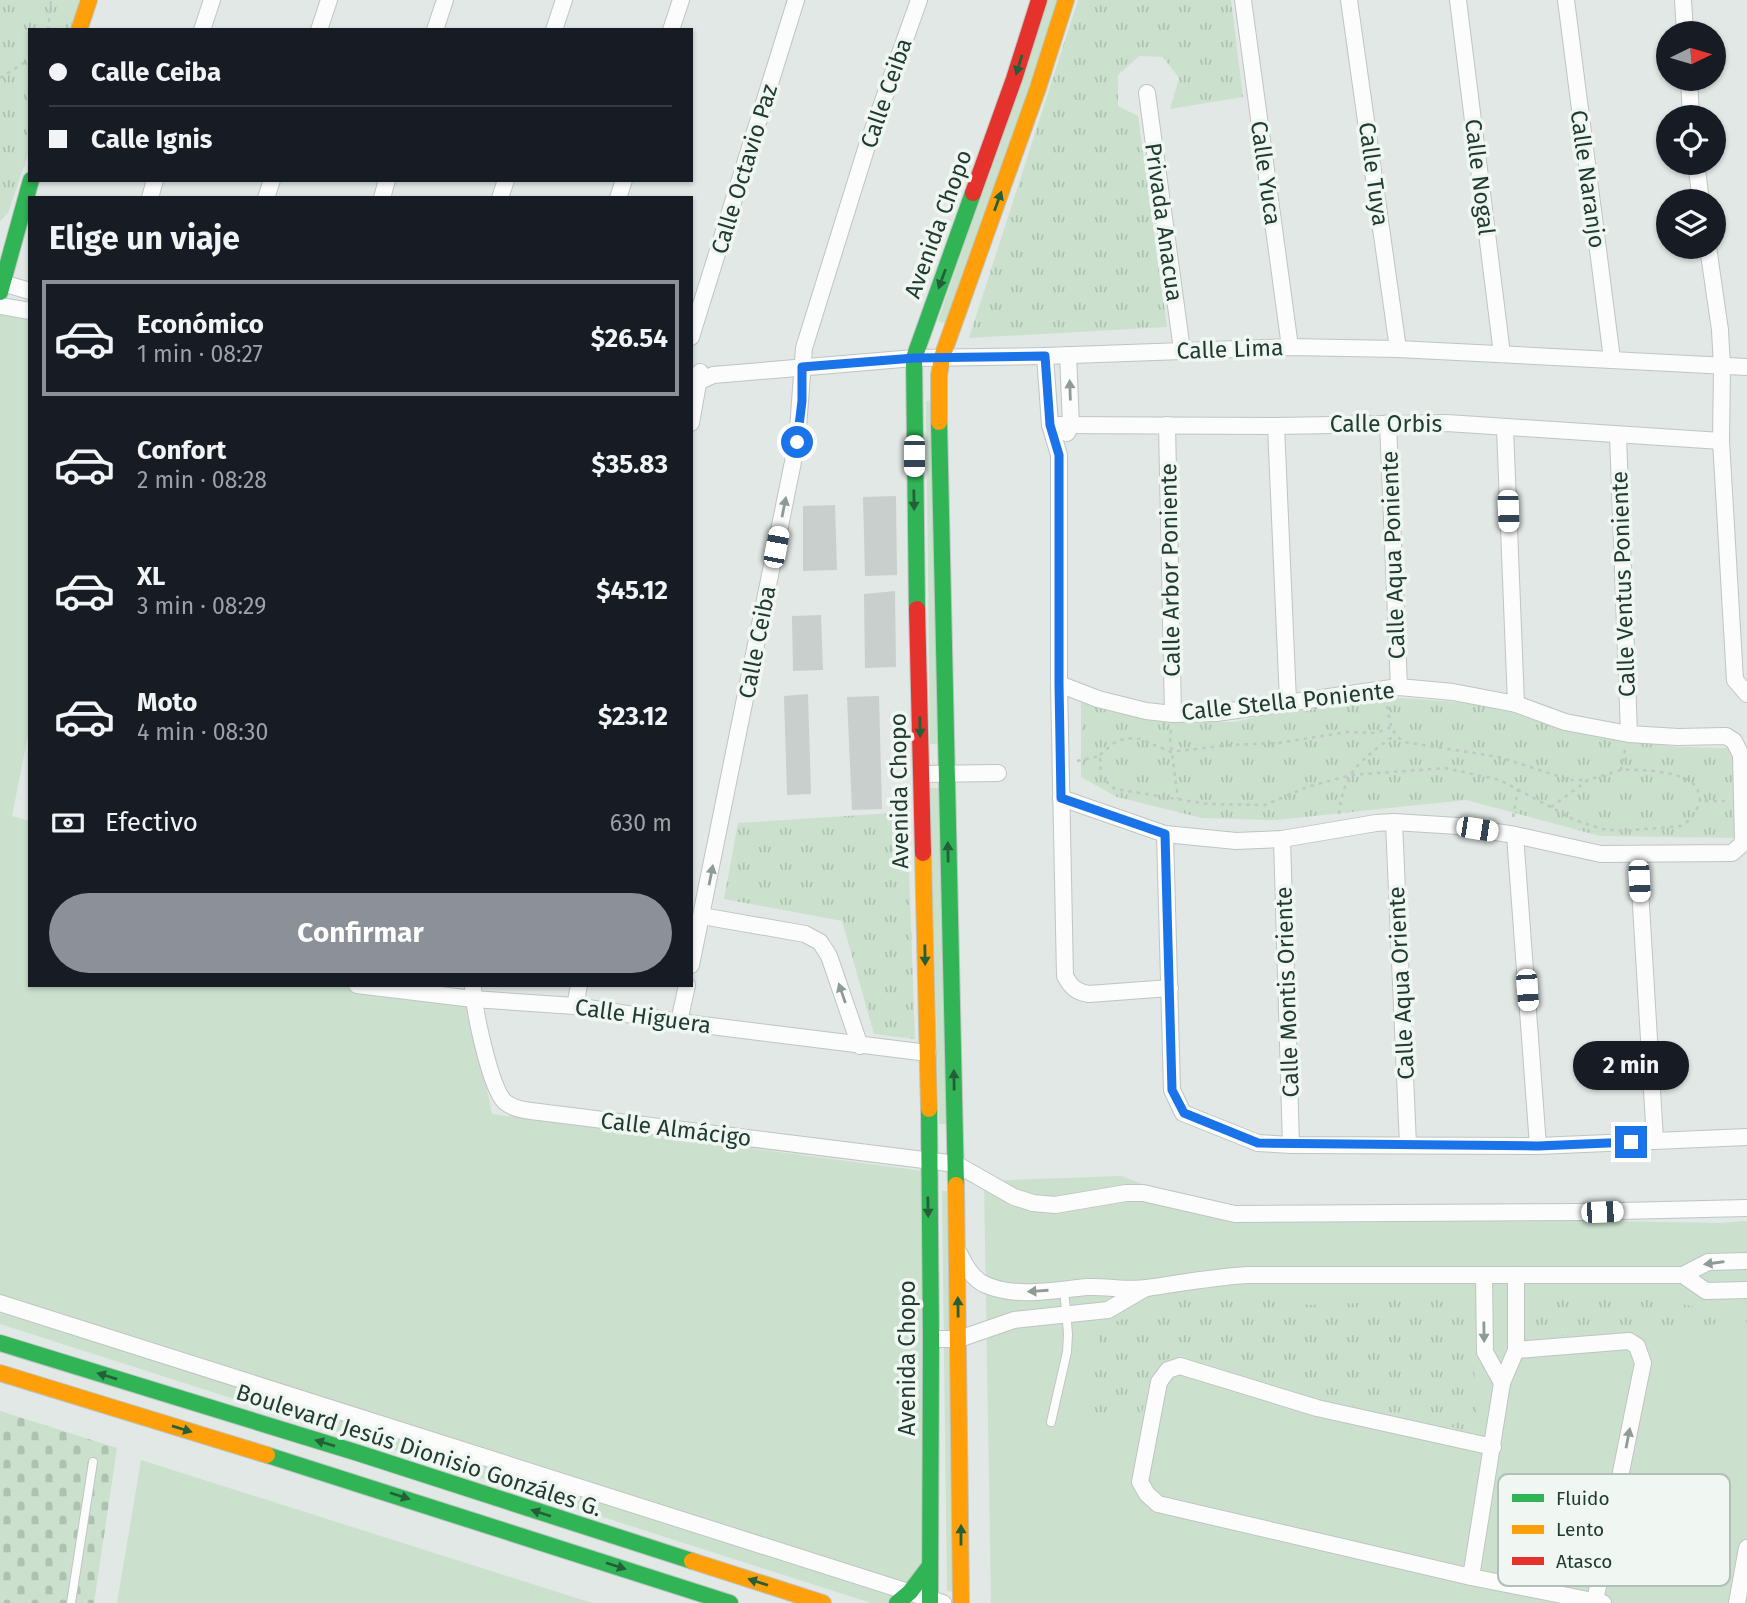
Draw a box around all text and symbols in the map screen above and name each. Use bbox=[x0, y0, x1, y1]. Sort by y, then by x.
north arrow bbox=[1656, 21, 1726, 91]
map controls bbox=[1656, 21, 1726, 259]
street label: Calle Ceiba bbox=[854, 34, 918, 152]
one-way arrow bbox=[1013, 55, 1023, 76]
text: Calle Ceiba bbox=[91, 57, 221, 88]
street label: Calle Octavio Paz bbox=[705, 81, 783, 257]
button: locate bbox=[1656, 105, 1726, 175]
street label: Calle Naranjo bbox=[1564, 108, 1612, 250]
street label: Calle Nogal bbox=[1459, 117, 1501, 237]
street label: Calle Yuca bbox=[1245, 119, 1287, 227]
street label: Calle Tuya bbox=[1353, 120, 1395, 228]
text: Calle Ignis bbox=[91, 124, 212, 155]
street label: Privada Anacua bbox=[1139, 141, 1189, 303]
street label: Avenida Chopo bbox=[898, 146, 978, 302]
button: layers bbox=[1656, 189, 1726, 259]
one-way arrow bbox=[993, 190, 1004, 211]
text: Elige un viaje bbox=[49, 219, 240, 257]
one-way arrow bbox=[937, 269, 948, 290]
icon: car bbox=[53, 307, 116, 370]
text: Económico bbox=[137, 309, 264, 340]
text: $26.54 bbox=[591, 323, 668, 354]
street label: Calle Lima bbox=[1176, 333, 1284, 365]
text: 1 min · 08:27 bbox=[137, 340, 263, 368]
one-way arrow bbox=[1064, 379, 1075, 401]
street label: Calle Orbis bbox=[1330, 410, 1442, 438]
route start bbox=[781, 426, 813, 458]
icon: car bbox=[53, 433, 116, 496]
text: Confort bbox=[137, 435, 226, 466]
car bbox=[904, 435, 925, 477]
text: $35.83 bbox=[591, 449, 668, 480]
street label: Calle Aqua Poniente bbox=[1375, 450, 1411, 660]
street label: Calle Arbor Poniente bbox=[1154, 463, 1186, 677]
text: 2 min · 08:28 bbox=[137, 466, 267, 494]
street label: Calle Ventus Poniente bbox=[1605, 470, 1641, 698]
one-way arrow bbox=[908, 489, 920, 511]
car bbox=[1497, 490, 1520, 532]
one-way arrow bbox=[778, 496, 789, 518]
car bbox=[762, 524, 791, 570]
icon: car bbox=[53, 559, 116, 622]
text: XL bbox=[137, 561, 165, 592]
text: $45.12 bbox=[596, 575, 668, 606]
street label: Calle Ceiba bbox=[732, 583, 782, 701]
text: 3 min · 08:29 bbox=[137, 592, 266, 620]
street label: Calle Stella Poniente bbox=[1180, 676, 1396, 726]
icon: car bbox=[53, 685, 116, 748]
text: Moto bbox=[137, 687, 197, 718]
text: $23.12 bbox=[598, 701, 668, 732]
street label: Avenida Chopo bbox=[884, 713, 914, 869]
one-way arrow bbox=[914, 716, 926, 738]
text: 4 min · 08:30 bbox=[137, 718, 268, 746]
icon: cash bbox=[49, 804, 87, 842]
text: Efectivo bbox=[105, 807, 198, 838]
text: 630 m bbox=[610, 809, 672, 837]
car bbox=[1455, 815, 1500, 843]
one-way arrow bbox=[943, 841, 954, 863]
car bbox=[1628, 859, 1651, 903]
one-way arrow bbox=[705, 864, 716, 886]
street label: Calle Montis Oriente bbox=[1269, 886, 1305, 1098]
street label: Calle Aqua Oriente bbox=[1382, 886, 1420, 1080]
button: Confirmar bbox=[49, 893, 672, 973]
one-way arrow bbox=[920, 944, 931, 966]
car bbox=[1516, 968, 1539, 1012]
one-way arrow bbox=[836, 983, 847, 1004]
street label: Calle Higuera bbox=[573, 993, 713, 1039]
callout: 2 min bbox=[1573, 1040, 1689, 1090]
text: 2 min bbox=[1603, 1051, 1659, 1079]
one-way arrow bbox=[948, 1069, 959, 1091]
street label: Calle Almácigo bbox=[599, 1106, 753, 1152]
route end bbox=[1615, 1126, 1647, 1158]
one-way arrow bbox=[923, 1196, 934, 1218]
car bbox=[1581, 1201, 1624, 1223]
one-way arrow bbox=[1703, 1258, 1725, 1269]
street label: Avenida Chopo bbox=[893, 1280, 921, 1436]
one-way arrow bbox=[1027, 1286, 1049, 1297]
one-way arrow bbox=[953, 1296, 964, 1318]
one-way arrow bbox=[1479, 1321, 1490, 1343]
one-way arrow bbox=[97, 1371, 118, 1381]
street label: Boulevard Jesús Dionisio Gonzáles G. bbox=[233, 1378, 605, 1522]
one-way arrow bbox=[172, 1424, 193, 1435]
one-way arrow bbox=[1623, 1427, 1634, 1449]
one-way arrow bbox=[314, 1438, 335, 1448]
legend bbox=[1498, 1474, 1730, 1586]
text: Fluido bbox=[1556, 1487, 1610, 1510]
one-way arrow bbox=[389, 1492, 410, 1502]
one-way arrow bbox=[531, 1507, 552, 1518]
text: Lento bbox=[1556, 1518, 1604, 1541]
one-way arrow bbox=[955, 1524, 967, 1546]
text: Atasco bbox=[1556, 1550, 1612, 1573]
one-way arrow bbox=[606, 1562, 627, 1572]
one-way arrow bbox=[748, 1576, 769, 1586]

